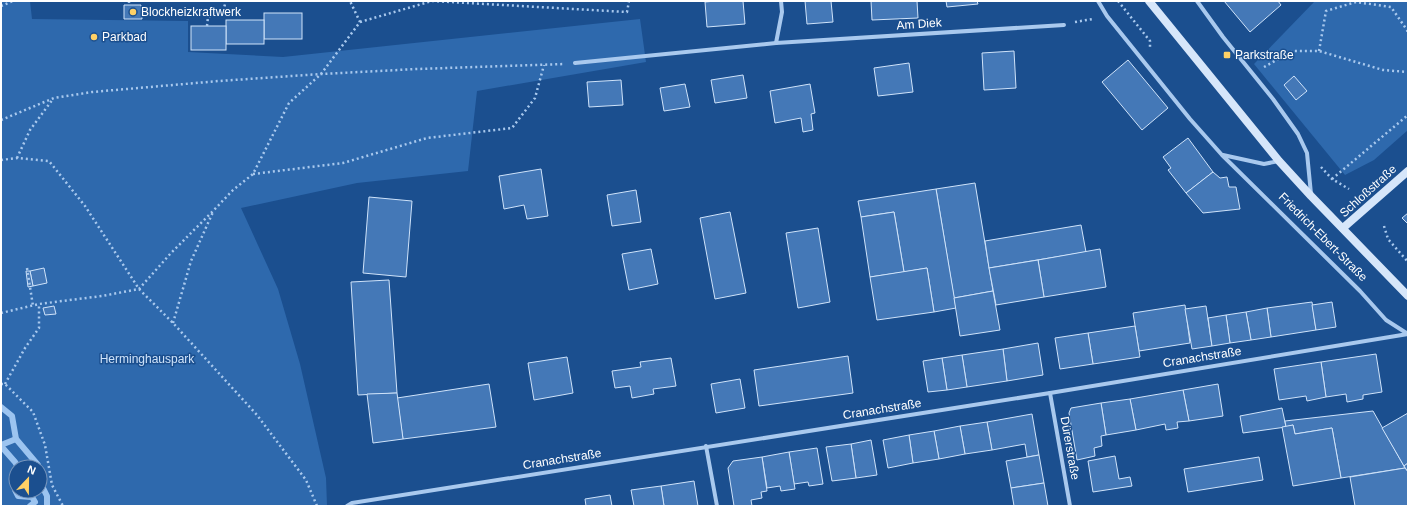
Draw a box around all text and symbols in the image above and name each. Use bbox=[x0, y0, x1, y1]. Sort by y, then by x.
place label: Blockheizkraftwerk bbox=[141, 5, 242, 19]
marker: Blockheizkraftwerk bbox=[128, 7, 138, 17]
street label: Am Diek bbox=[896, 15, 943, 33]
place label: Parkbad bbox=[102, 30, 147, 44]
marker: Parkbad bbox=[89, 32, 99, 42]
place label: Parkstraße bbox=[1235, 48, 1294, 62]
marker: Parkstraße bbox=[1222, 50, 1232, 60]
street label: Schloßstraße bbox=[1337, 162, 1399, 220]
street label: Friedrich-Ebert-Straße bbox=[1276, 190, 1370, 284]
street label: Cranachstraße bbox=[1162, 344, 1243, 370]
park label: Herminghauspark bbox=[100, 352, 195, 366]
street label: Cranachstraße bbox=[842, 396, 923, 422]
street label: Dürerstraße bbox=[1058, 415, 1083, 481]
street label: Cranachstraße bbox=[522, 446, 603, 472]
north arrow bbox=[8, 459, 48, 499]
text: N bbox=[26, 463, 38, 477]

